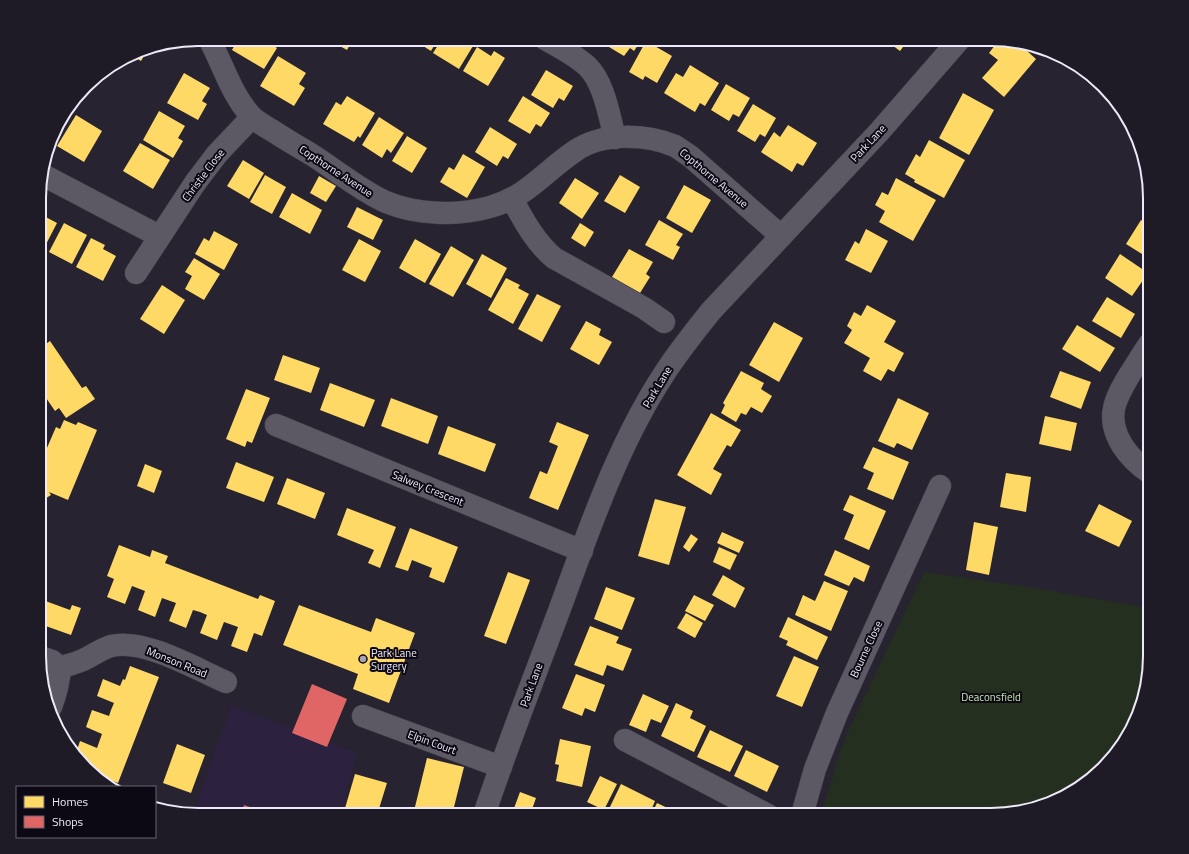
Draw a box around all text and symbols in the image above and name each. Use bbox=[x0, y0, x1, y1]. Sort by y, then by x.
street label: Park Lane bbox=[847, 121, 890, 165]
street label: Copthorne Avenue bbox=[296, 141, 376, 201]
street label: Christie Close bbox=[178, 145, 228, 205]
street label: Copthorne Avenue bbox=[676, 145, 752, 212]
street label: Park Lane bbox=[638, 363, 676, 411]
street label: Salwey Crescent bbox=[390, 466, 466, 510]
street label: Bourne Close bbox=[846, 618, 886, 680]
street label: Monson Road bbox=[144, 643, 210, 681]
place label: Park Lane Surgery bbox=[371, 645, 417, 674]
marker: Park Lane Surgery bbox=[358, 654, 368, 664]
street label: Park Lane bbox=[516, 660, 546, 709]
park label: Deaconsfield bbox=[961, 689, 1021, 705]
street label: Elpin Court bbox=[406, 726, 459, 758]
legend bbox=[16, 786, 156, 838]
text: Homes bbox=[52, 792, 88, 811]
text: Shops bbox=[52, 812, 84, 831]

